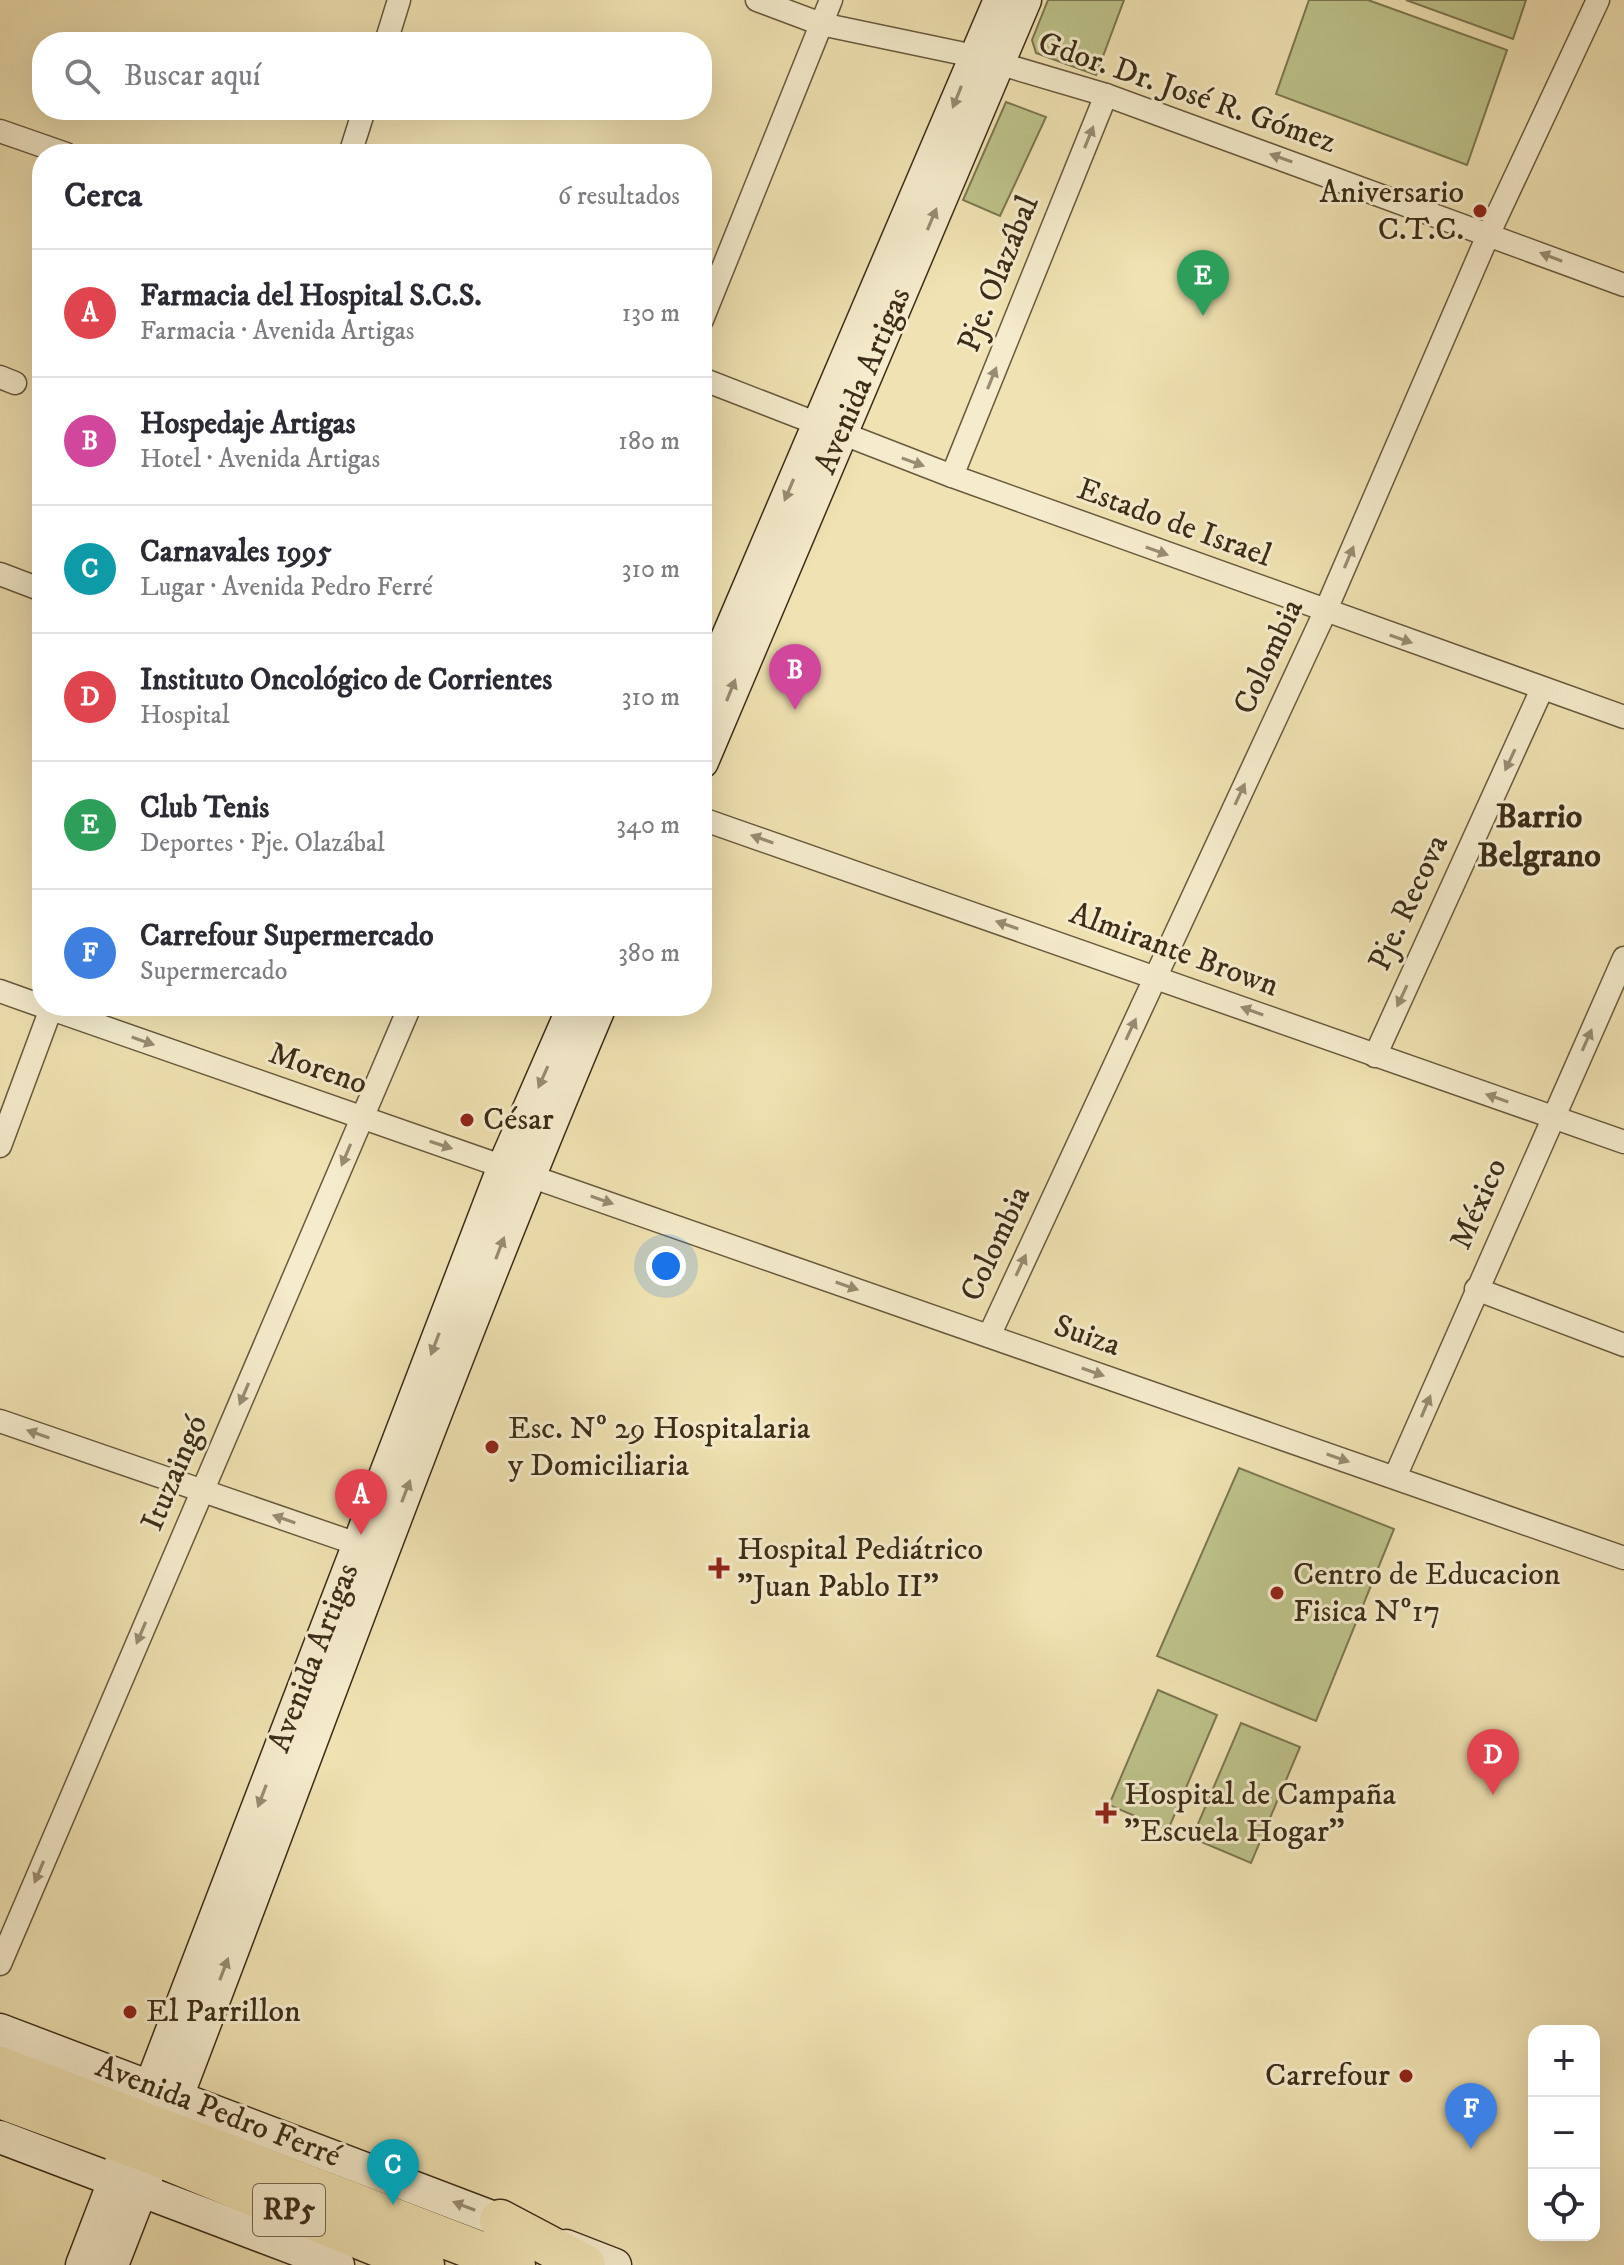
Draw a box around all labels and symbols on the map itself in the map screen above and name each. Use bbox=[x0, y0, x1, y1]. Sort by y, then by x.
street label: Gdor. Dr. José R. Gómez bbox=[1033, 23, 1341, 163]
one-way arrow bbox=[950, 85, 963, 109]
one-way arrow bbox=[1083, 125, 1096, 149]
one-way arrow bbox=[1268, 151, 1292, 164]
place label: Aniversario C.T.C. bbox=[1320, 173, 1464, 250]
street label: Pje. Olazábal bbox=[950, 190, 1049, 358]
marker: Aniversario C.T.C. bbox=[1471, 202, 1489, 220]
one-way arrow bbox=[926, 207, 939, 231]
pin: E bbox=[1177, 250, 1229, 316]
one-way arrow bbox=[1539, 250, 1563, 263]
street label: Avenida Artigas bbox=[806, 282, 920, 480]
one-way arrow bbox=[985, 366, 998, 390]
one-way arrow bbox=[901, 456, 925, 469]
street label: Estado de Israel bbox=[1071, 469, 1277, 577]
one-way arrow bbox=[783, 479, 796, 502]
one-way arrow bbox=[1145, 545, 1169, 558]
one-way arrow bbox=[1342, 546, 1355, 569]
street label: Colombia bbox=[1225, 593, 1313, 721]
one-way arrow bbox=[1390, 634, 1414, 646]
pin: B bbox=[769, 644, 821, 710]
one-way arrow bbox=[725, 678, 738, 702]
one-way arrow bbox=[1503, 748, 1517, 772]
one-way arrow bbox=[1233, 782, 1247, 805]
district label: Barrio Belgrano bbox=[1477, 796, 1601, 877]
street label: Pje. Recova bbox=[1360, 828, 1458, 977]
one-way arrow bbox=[749, 833, 773, 845]
street label: Almirante Brown bbox=[1064, 894, 1284, 1006]
one-way arrow bbox=[995, 918, 1019, 930]
one-way arrow bbox=[1395, 985, 1409, 1008]
one-way arrow bbox=[1240, 1005, 1264, 1017]
one-way arrow bbox=[1124, 1018, 1138, 1041]
one-way arrow bbox=[1581, 1028, 1594, 1052]
street label: Moreno bbox=[263, 1034, 373, 1104]
one-way arrow bbox=[131, 1036, 155, 1048]
one-way arrow bbox=[536, 1066, 550, 1089]
one-way arrow bbox=[1485, 1092, 1509, 1104]
place label: César bbox=[483, 1100, 554, 1140]
marker: César bbox=[458, 1111, 476, 1129]
one-way arrow bbox=[430, 1139, 454, 1152]
one-way arrow bbox=[340, 1143, 353, 1167]
street label: México bbox=[1441, 1152, 1517, 1256]
street label: Colombia bbox=[952, 1180, 1040, 1308]
one-way arrow bbox=[590, 1194, 614, 1207]
one-way arrow bbox=[494, 1236, 507, 1260]
your location bbox=[646, 1246, 686, 1286]
one-way arrow bbox=[1015, 1254, 1028, 1277]
one-way arrow bbox=[836, 1281, 860, 1293]
street label: Suiza bbox=[1048, 1306, 1126, 1366]
one-way arrow bbox=[428, 1332, 441, 1356]
one-way arrow bbox=[1081, 1367, 1105, 1379]
one-way arrow bbox=[237, 1382, 250, 1406]
one-way arrow bbox=[1419, 1394, 1432, 1417]
street label: Ituzaingó bbox=[133, 1409, 217, 1537]
place label: Esc. Nº 29 Hospitalaria y Domiciliaria bbox=[508, 1409, 811, 1486]
one-way arrow bbox=[26, 1427, 50, 1439]
marker: Esc. Nº 29 Hospitalaria y Domiciliaria bbox=[483, 1438, 501, 1456]
one-way arrow bbox=[1327, 1452, 1351, 1464]
pin: A bbox=[335, 1469, 387, 1535]
one-way arrow bbox=[400, 1478, 413, 1502]
one-way arrow bbox=[271, 1512, 295, 1525]
place label: Hospital Pediátrico "Juan Pablo II" bbox=[737, 1530, 983, 1607]
place label: Centro de Educacion Fisica Nº17 bbox=[1293, 1555, 1561, 1632]
marker: Hospital Pediátrico "Juan Pablo II" bbox=[708, 1557, 730, 1579]
street label: Avenida Artigas bbox=[260, 1558, 368, 1758]
marker: Centro de Educacion Fisica Nº17 bbox=[1268, 1584, 1286, 1602]
one-way arrow bbox=[135, 1621, 148, 1645]
pin: D bbox=[1467, 1729, 1519, 1795]
place label: Hospital de Campaña "Escuela Hogar" bbox=[1124, 1775, 1397, 1852]
one-way arrow bbox=[255, 1784, 268, 1808]
marker: Hospital de Campaña "Escuela Hogar" bbox=[1095, 1802, 1117, 1824]
one-way arrow bbox=[33, 1860, 46, 1884]
one-way arrow bbox=[218, 1957, 231, 1981]
place label: El Parrillon bbox=[146, 1992, 301, 2032]
marker: El Parrillon bbox=[121, 2003, 139, 2021]
street label: Avenida Pedro Ferré bbox=[90, 2047, 347, 2177]
place label: Carrefour bbox=[1265, 2056, 1390, 2096]
marker: Carrefour bbox=[1397, 2067, 1415, 2085]
pin: F bbox=[1445, 2083, 1497, 2149]
pin: C bbox=[367, 2139, 419, 2205]
road number: RP5 bbox=[253, 2184, 325, 2236]
one-way arrow bbox=[452, 2199, 476, 2212]

